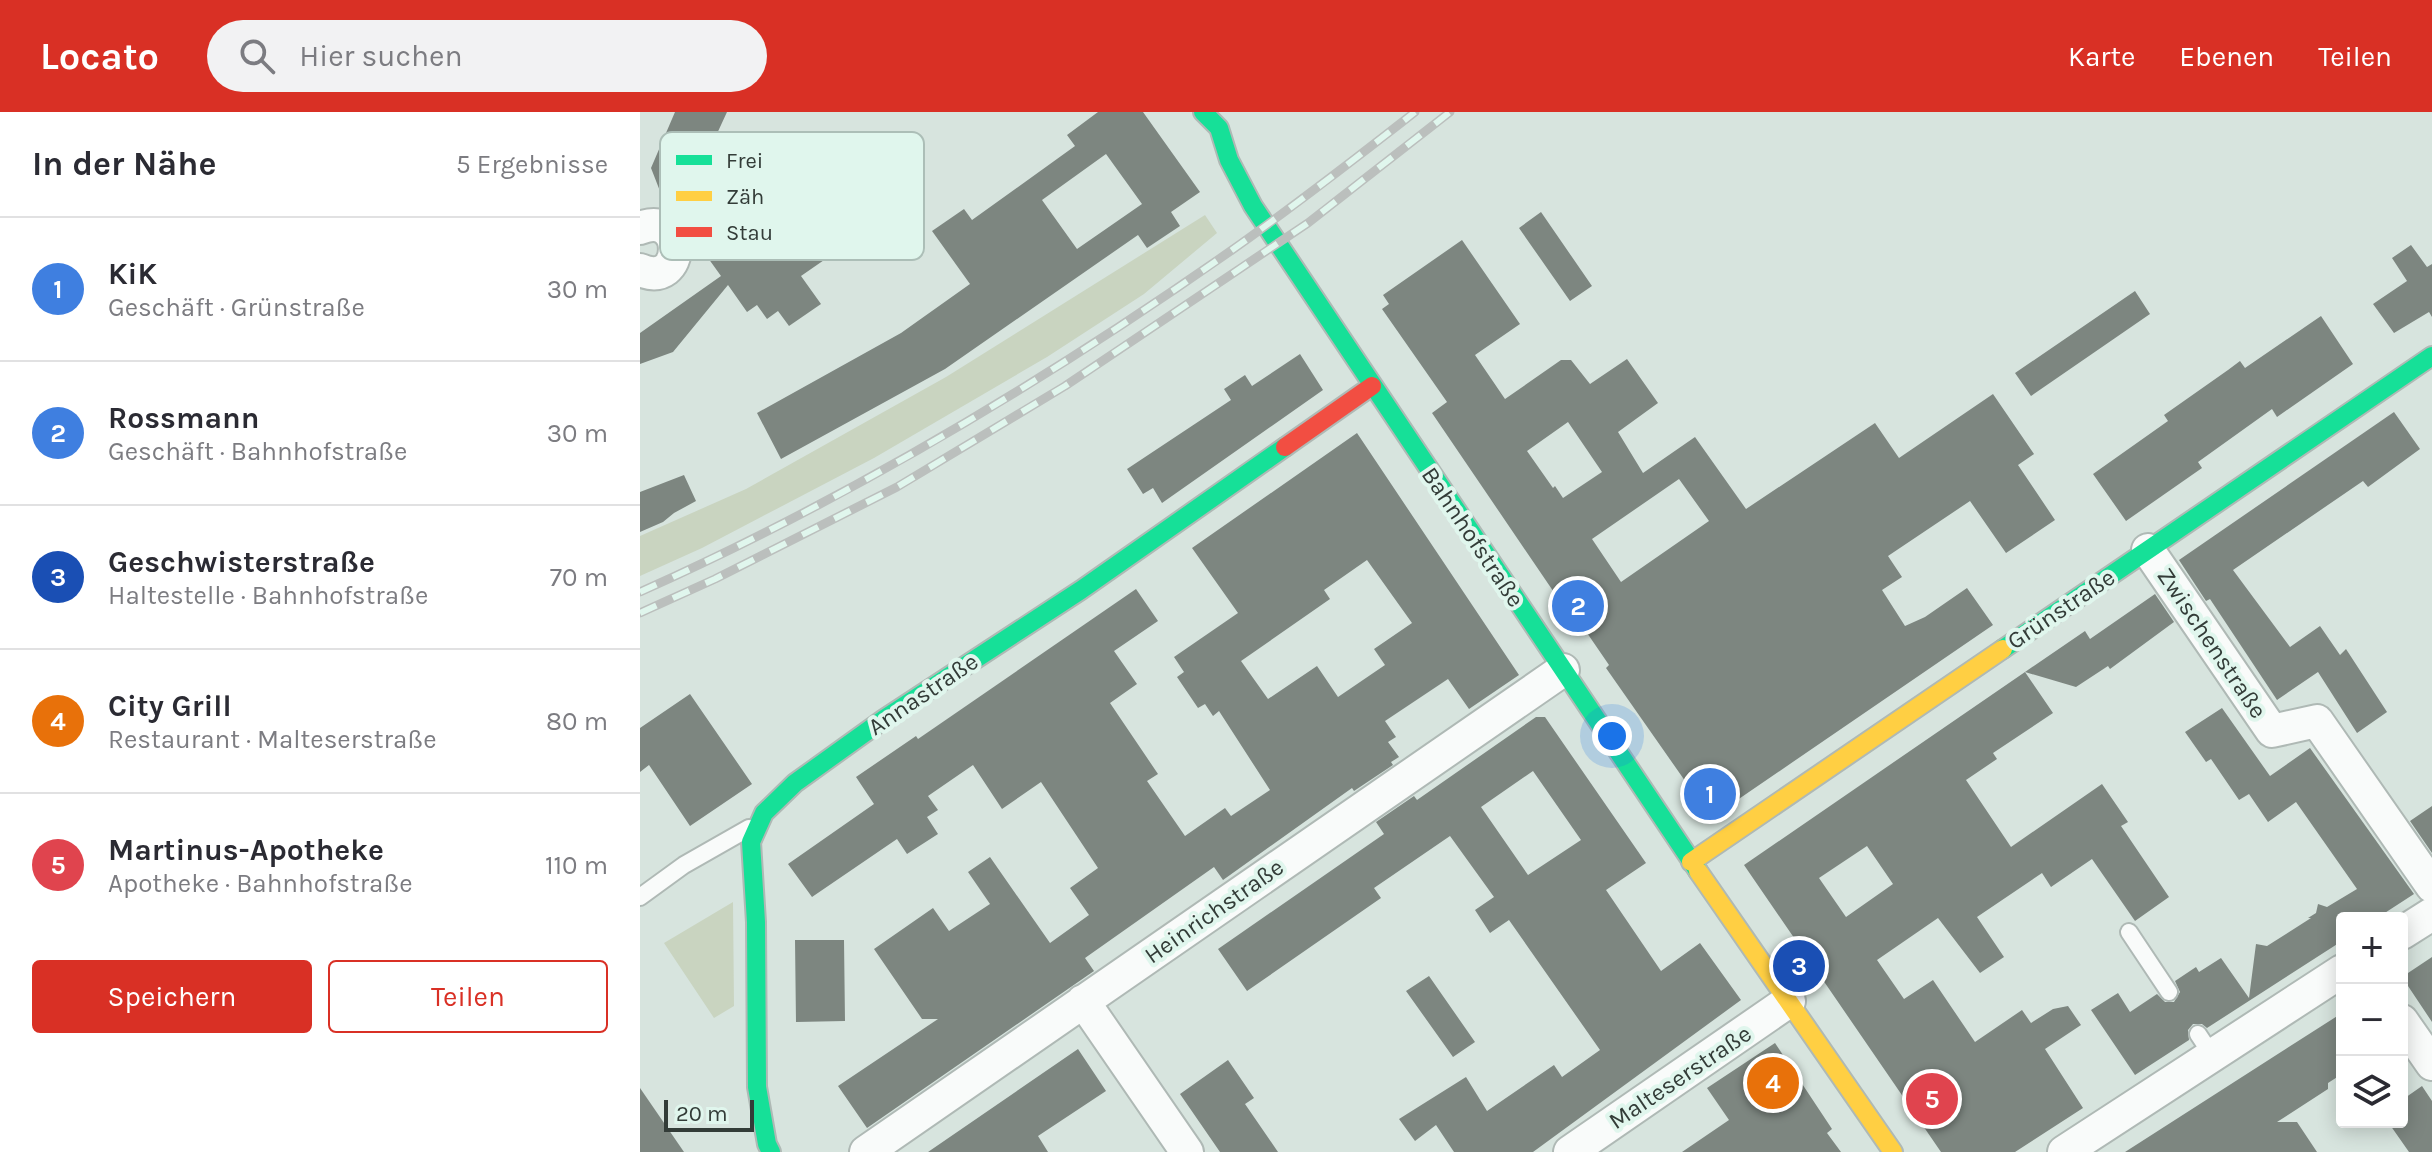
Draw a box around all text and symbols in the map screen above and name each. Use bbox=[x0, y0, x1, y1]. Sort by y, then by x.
search box bbox=[207, 20, 767, 92]
text: Locato bbox=[40, 34, 159, 79]
icon: search bbox=[235, 34, 279, 78]
text: Hier suchen bbox=[299, 38, 463, 74]
text: Karte bbox=[2068, 40, 2135, 73]
text: Ebenen bbox=[2179, 40, 2274, 73]
text: Teilen bbox=[2318, 40, 2392, 73]
legend bbox=[660, 132, 924, 260]
text: In der Nähe bbox=[32, 144, 216, 184]
text: Frei bbox=[726, 148, 763, 174]
text: 5 Ergebnisse bbox=[456, 149, 608, 180]
text: Zäh bbox=[726, 184, 764, 210]
text: Stau bbox=[726, 220, 773, 246]
text: KiK bbox=[108, 256, 157, 292]
text: 1 bbox=[53, 274, 63, 305]
text: 30 m bbox=[547, 274, 608, 305]
text: Geschäft · Grünstraße bbox=[108, 292, 365, 323]
text: Rossmann bbox=[108, 400, 259, 436]
text: 2 bbox=[50, 418, 66, 449]
text: 30 m bbox=[547, 418, 608, 449]
text: Geschäft · Bahnhofstraße bbox=[108, 436, 407, 467]
street label: Bahnhofstraße bbox=[1416, 462, 1530, 612]
text: Geschwisterstraße bbox=[108, 544, 375, 580]
text: 3 bbox=[50, 562, 66, 593]
text: 70 m bbox=[550, 562, 608, 593]
street label: Zwischenstraße bbox=[2151, 562, 2273, 724]
street label: Grünstraße bbox=[2002, 563, 2120, 655]
pin: 2 bbox=[1552, 576, 1604, 636]
text: Haltestelle · Bahnhofstraße bbox=[108, 580, 428, 611]
street label: Annastraße bbox=[863, 647, 983, 741]
text: City Grill bbox=[108, 688, 232, 724]
text: 4 bbox=[50, 706, 66, 737]
text: 80 m bbox=[546, 706, 608, 737]
your location bbox=[1592, 716, 1632, 756]
text: Restaurant · Malteserstraße bbox=[108, 724, 437, 755]
pin: 1 bbox=[1684, 764, 1736, 824]
text: Martinus-Apotheke bbox=[108, 832, 384, 868]
text: 5 bbox=[50, 850, 66, 881]
text: 110 m bbox=[545, 850, 608, 881]
street label: Heinrichstraße bbox=[1139, 853, 1289, 969]
text: Apotheke · Bahnhofstraße bbox=[108, 868, 413, 899]
map controls bbox=[2336, 912, 2408, 1128]
button: + bbox=[2336, 912, 2408, 984]
pin: 3 bbox=[1773, 936, 1825, 996]
button: Speichern bbox=[32, 960, 312, 1033]
button: Teilen bbox=[328, 960, 608, 1033]
button: − bbox=[2336, 984, 2408, 1056]
street label: Malteserstraße bbox=[1603, 1019, 1757, 1135]
pin: 4 bbox=[1747, 1053, 1799, 1113]
button: layers bbox=[2336, 1056, 2408, 1128]
pin: 5 bbox=[1906, 1069, 1958, 1129]
scale bar bbox=[664, 1096, 754, 1132]
text: 20 m bbox=[676, 1101, 728, 1127]

